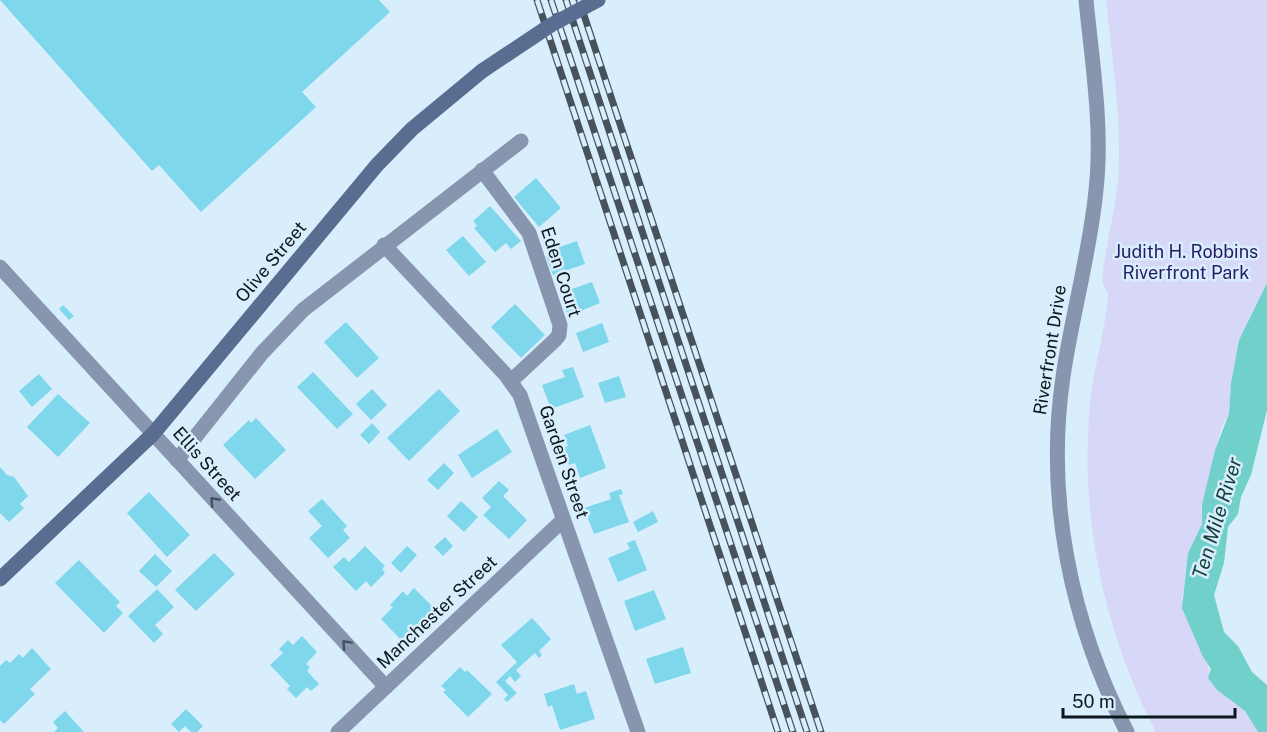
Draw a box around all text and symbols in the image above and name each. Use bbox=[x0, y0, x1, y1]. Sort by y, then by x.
street label: Olive Street bbox=[231, 217, 310, 306]
street label: Eden Court bbox=[537, 224, 586, 320]
park label: Judith H. Robbins Riverfront Park bbox=[1114, 241, 1258, 283]
street label: Riverfront Drive bbox=[1029, 283, 1070, 416]
street label: Garden Street bbox=[535, 402, 594, 521]
street label: Ellis Street bbox=[169, 422, 246, 505]
water label: Ten Mile River bbox=[1187, 454, 1247, 582]
one-way arrow bbox=[210, 497, 221, 507]
street label: Manchester Street bbox=[372, 551, 501, 673]
one-way arrow bbox=[342, 640, 353, 651]
scale bar bbox=[1063, 681, 1236, 719]
text: 50 m bbox=[1072, 691, 1115, 712]

